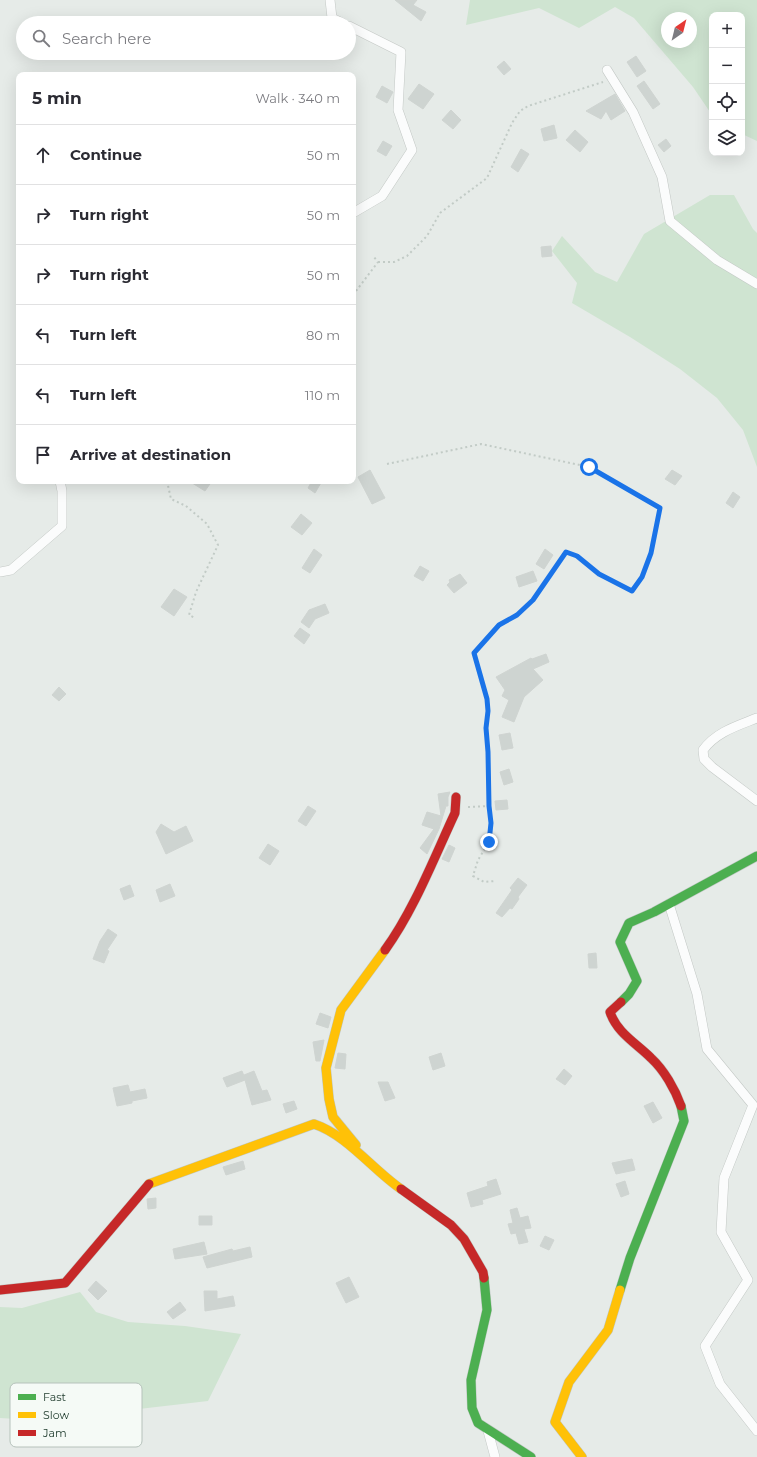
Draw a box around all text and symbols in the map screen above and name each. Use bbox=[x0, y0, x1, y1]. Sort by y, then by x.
north arrow bbox=[661, 12, 697, 48]
map controls bbox=[709, 12, 745, 156]
button: + bbox=[709, 12, 745, 48]
search box bbox=[16, 16, 356, 60]
icon: search bbox=[30, 27, 52, 49]
text: Search here bbox=[62, 29, 151, 48]
button: − bbox=[709, 48, 745, 84]
button: locate bbox=[709, 84, 745, 120]
text: 5 min bbox=[32, 88, 82, 108]
text: Walk · 340 m bbox=[256, 90, 340, 106]
button: layers bbox=[709, 120, 745, 156]
icon: ahead bbox=[32, 144, 54, 166]
text: Continue bbox=[70, 145, 142, 164]
text: 50 m bbox=[307, 147, 340, 163]
icon: right bbox=[32, 204, 54, 226]
text: Turn right bbox=[70, 205, 149, 224]
text: 50 m bbox=[307, 207, 340, 223]
icon: right bbox=[32, 264, 54, 286]
text: Turn right bbox=[70, 265, 149, 284]
text: 50 m bbox=[307, 267, 340, 283]
icon: left bbox=[32, 324, 54, 346]
text: Turn left bbox=[70, 325, 137, 344]
text: 80 m bbox=[306, 327, 340, 343]
icon: left bbox=[32, 384, 54, 406]
text: Turn left bbox=[70, 385, 137, 404]
text: 110 m bbox=[305, 387, 340, 403]
icon: arrive bbox=[32, 444, 54, 466]
text: Arrive at destination bbox=[70, 445, 231, 464]
route start bbox=[580, 458, 598, 476]
route end bbox=[480, 833, 498, 851]
legend bbox=[10, 1383, 142, 1447]
text: Fast bbox=[43, 1390, 67, 1404]
text: Slow bbox=[43, 1408, 69, 1422]
text: Jam bbox=[42, 1426, 67, 1440]

